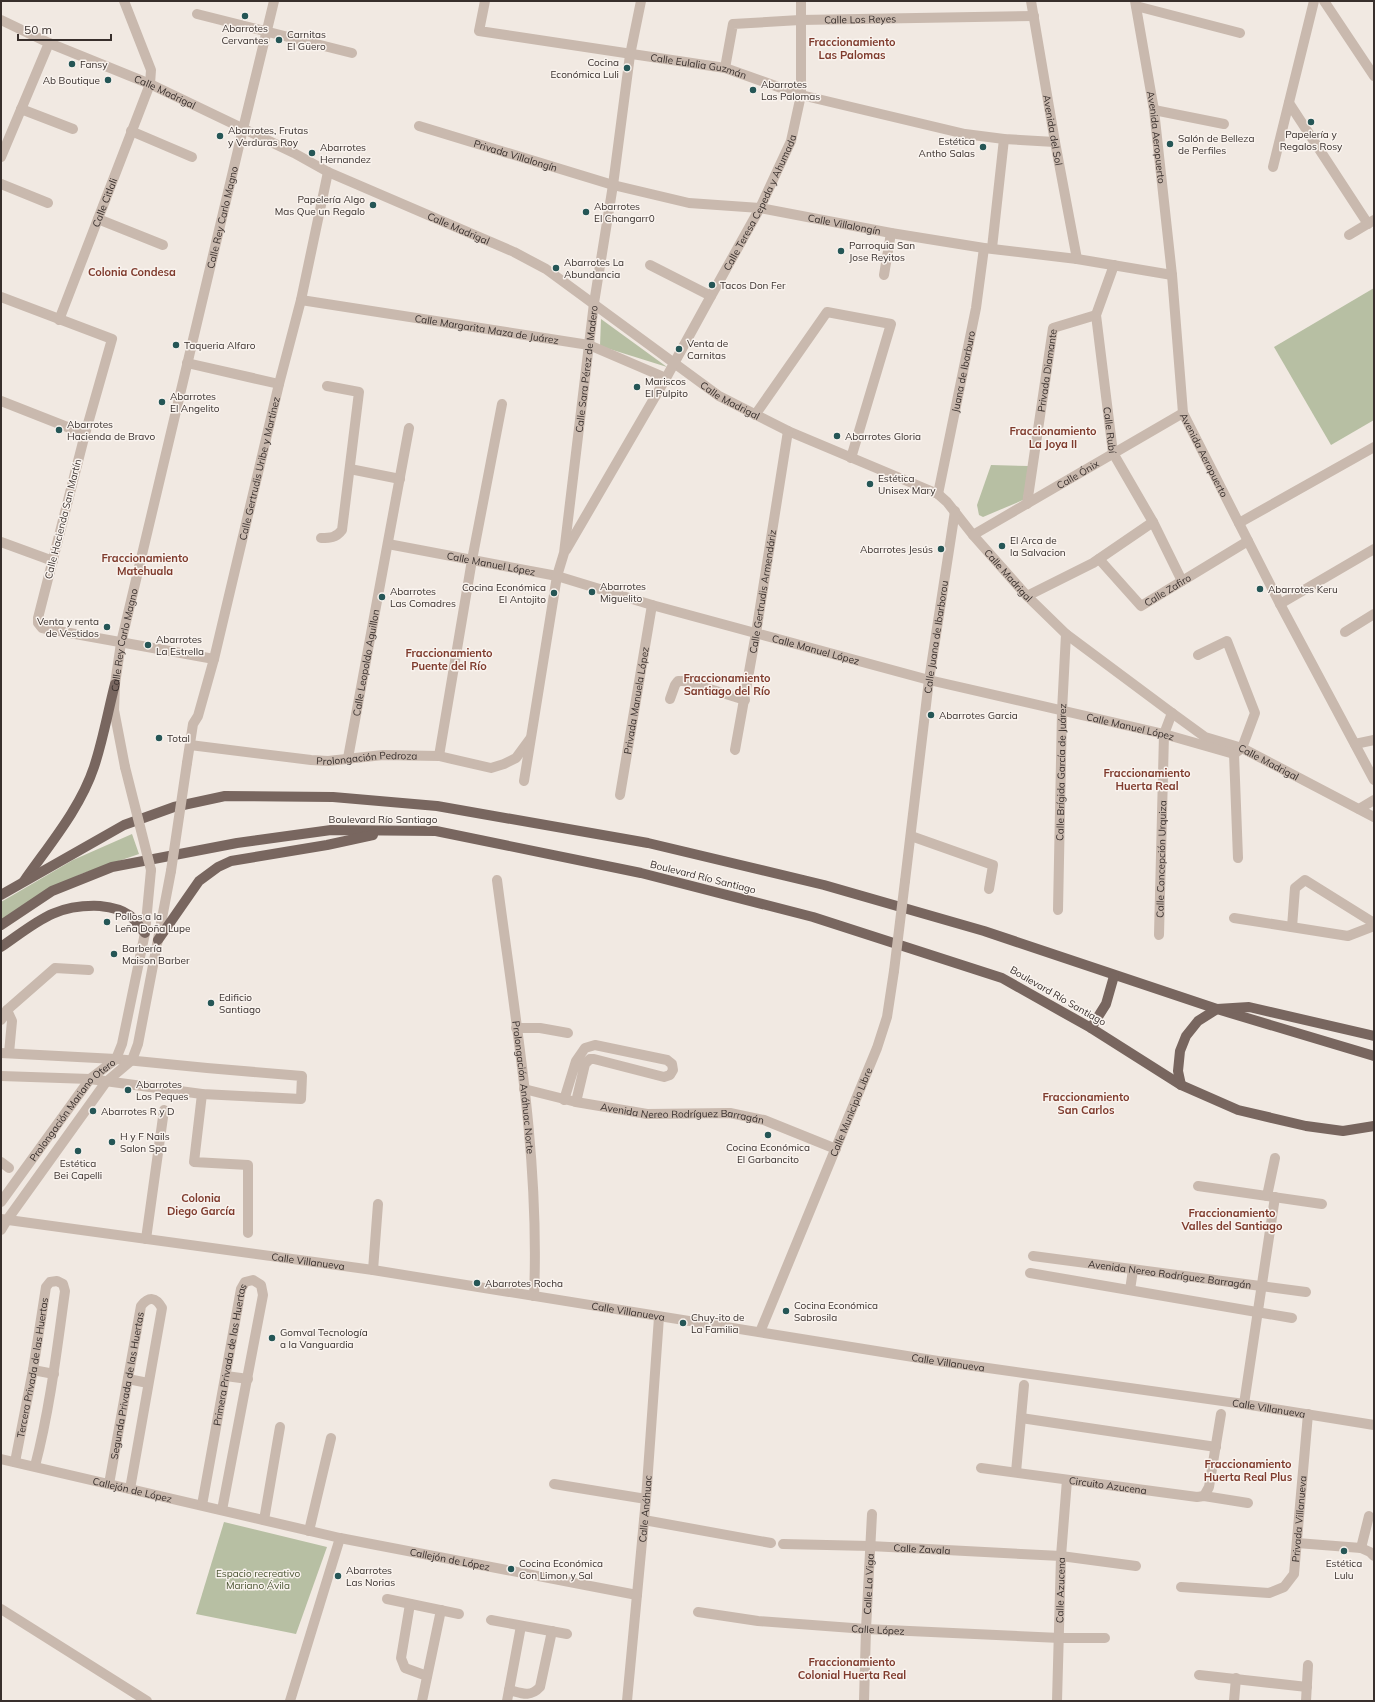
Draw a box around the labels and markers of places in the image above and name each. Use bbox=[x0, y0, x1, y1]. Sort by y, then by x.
marker: Abarrotes Cervantes bbox=[240, 11, 250, 21]
place label: Abarrotes Cervantes bbox=[222, 22, 268, 47]
place label: Carnitas El Güero bbox=[287, 28, 326, 53]
marker: Carnitas El Güero bbox=[274, 35, 284, 45]
place label: Cocina Económica Luli bbox=[550, 56, 619, 81]
place label: Fansy bbox=[80, 58, 108, 71]
marker: Fansy bbox=[67, 59, 77, 69]
marker: Cocina Económica Luli bbox=[622, 63, 632, 73]
place label: Ab Boutique bbox=[43, 74, 100, 87]
marker: Ab Boutique bbox=[103, 75, 113, 85]
place label: Abarrotes Las Palomas bbox=[761, 78, 820, 103]
marker: Abarrotes Las Palomas bbox=[748, 85, 758, 95]
marker: Papelería y Regalos Rosy bbox=[1306, 117, 1316, 127]
place label: Abarrotes, Frutas y Verduras Roy bbox=[228, 124, 308, 149]
place label: Papelería y Regalos Rosy bbox=[1280, 128, 1343, 153]
marker: Abarrotes, Frutas y Verduras Roy bbox=[215, 131, 225, 141]
place label: Salón de Belleza de Perfiles bbox=[1178, 132, 1254, 157]
place label: Estética Antho Salas bbox=[919, 135, 975, 160]
marker: Salón de Belleza de Perfiles bbox=[1165, 139, 1175, 149]
place label: Abarrotes Hernandez bbox=[320, 141, 371, 166]
marker: Estética Antho Salas bbox=[978, 142, 988, 152]
marker: Abarrotes Hernandez bbox=[307, 148, 317, 158]
place label: Papelería Algo Mas Que un Regalo bbox=[275, 193, 365, 218]
marker: Papelería Algo Mas Que un Regalo bbox=[368, 200, 378, 210]
place label: Abarrotes El Changarr0 bbox=[594, 200, 655, 225]
marker: Abarrotes El Changarr0 bbox=[581, 207, 591, 217]
place label: Parroquia San Jose Reyitos bbox=[849, 239, 915, 264]
marker: Parroquia San Jose Reyitos bbox=[836, 246, 846, 256]
place label: Abarrotes La Abundancia bbox=[564, 256, 624, 281]
marker: Abarrotes La Abundancia bbox=[551, 263, 561, 273]
place label: Tacos Don Fer bbox=[720, 279, 786, 292]
marker: Tacos Don Fer bbox=[707, 280, 717, 290]
place label: Venta de Carnitas bbox=[687, 337, 728, 362]
place label: Taqueria Alfaro bbox=[184, 339, 256, 352]
marker: Taqueria Alfaro bbox=[171, 340, 181, 350]
marker: Venta de Carnitas bbox=[674, 344, 684, 354]
place label: Mariscos El Pulpito bbox=[645, 375, 688, 400]
marker: Mariscos El Pulpito bbox=[632, 382, 642, 392]
place label: Abarrotes El Angelito bbox=[170, 390, 220, 415]
marker: Abarrotes El Angelito bbox=[157, 397, 167, 407]
place label: Abarrotes Hacienda de Bravo bbox=[67, 418, 156, 443]
marker: Abarrotes Hacienda de Bravo bbox=[54, 425, 64, 435]
place label: Abarrotes Gloria bbox=[845, 430, 921, 443]
marker: Abarrotes Gloria bbox=[832, 431, 842, 441]
place label: Estética Unisex Mary bbox=[878, 472, 936, 497]
marker: Estética Unisex Mary bbox=[865, 479, 875, 489]
place label: El Arca de la Salvacion bbox=[1010, 534, 1066, 559]
marker: El Arca de la Salvacion bbox=[997, 541, 1007, 551]
place label: Abarrotes Jesús bbox=[860, 543, 933, 556]
marker: Abarrotes Jesús bbox=[936, 544, 946, 554]
place label: Abarrotes Miguelito bbox=[600, 580, 646, 605]
place label: Cocina Económica El Antojito bbox=[462, 581, 546, 606]
place label: Abarrotes Keru bbox=[1268, 583, 1338, 596]
marker: Abarrotes Keru bbox=[1255, 584, 1265, 594]
place label: Abarrotes Las Comadres bbox=[390, 585, 456, 610]
marker: Abarrotes Miguelito bbox=[587, 587, 597, 597]
marker: Cocina Económica El Antojito bbox=[549, 588, 559, 598]
marker: Abarrotes Las Comadres bbox=[377, 592, 387, 602]
place label: Venta y renta de Vestidos bbox=[37, 615, 99, 640]
marker: Venta y renta de Vestidos bbox=[102, 622, 112, 632]
place label: Abarrotes La Estrella bbox=[156, 633, 204, 658]
marker: Abarrotes La Estrella bbox=[143, 640, 153, 650]
place label: Abarrotes Garcia bbox=[939, 709, 1018, 722]
marker: Abarrotes Garcia bbox=[926, 710, 936, 720]
place label: Total bbox=[167, 732, 190, 745]
marker: Total bbox=[154, 733, 164, 743]
place label: Pollos a la Leña Doña Lupe bbox=[115, 910, 191, 935]
marker: Pollos a la Leña Doña Lupe bbox=[102, 917, 112, 927]
place label: Barbería Maison Barber bbox=[122, 942, 190, 967]
marker: Barbería Maison Barber bbox=[109, 949, 119, 959]
place label: Edificio Santiago bbox=[219, 991, 261, 1016]
marker: Edificio Santiago bbox=[206, 998, 216, 1008]
place label: Abarrotes Los Peques bbox=[136, 1078, 189, 1103]
marker: Abarrotes Los Peques bbox=[123, 1085, 133, 1095]
place label: Abarrotes R y D bbox=[101, 1105, 175, 1118]
marker: Abarrotes R y D bbox=[88, 1106, 98, 1116]
place label: H y F Nails Salon Spa bbox=[120, 1130, 170, 1155]
marker: Cocina Económica El Garbancito bbox=[763, 1130, 773, 1140]
marker: H y F Nails Salon Spa bbox=[107, 1137, 117, 1147]
place label: Cocina Económica El Garbancito bbox=[726, 1141, 810, 1166]
marker: Estética Bei Capelli bbox=[73, 1146, 83, 1156]
place label: Estética Bei Capelli bbox=[54, 1157, 102, 1182]
place label: Abarrotes Rocha bbox=[485, 1277, 563, 1290]
marker: Abarrotes Rocha bbox=[472, 1278, 482, 1288]
place label: Cocina Económica Sabrosila bbox=[794, 1299, 878, 1324]
marker: Cocina Económica Sabrosila bbox=[781, 1306, 791, 1316]
place label: Chuy-ito de La Familia bbox=[691, 1311, 744, 1336]
marker: Chuy-ito de La Familia bbox=[678, 1318, 688, 1328]
place label: Gomval Tecnología a la Vanguardia bbox=[280, 1326, 368, 1351]
marker: Gomval Tecnología a la Vanguardia bbox=[267, 1333, 277, 1343]
marker: Estética Lulu bbox=[1339, 1546, 1349, 1556]
place label: Cocina Económica Con Limon y Sal bbox=[519, 1557, 603, 1582]
place label: Estética Lulu bbox=[1326, 1557, 1362, 1582]
place label: Abarrotes Las Norias bbox=[346, 1564, 395, 1589]
marker: Cocina Económica Con Limon y Sal bbox=[506, 1564, 516, 1574]
marker: Abarrotes Las Norias bbox=[333, 1571, 343, 1581]

